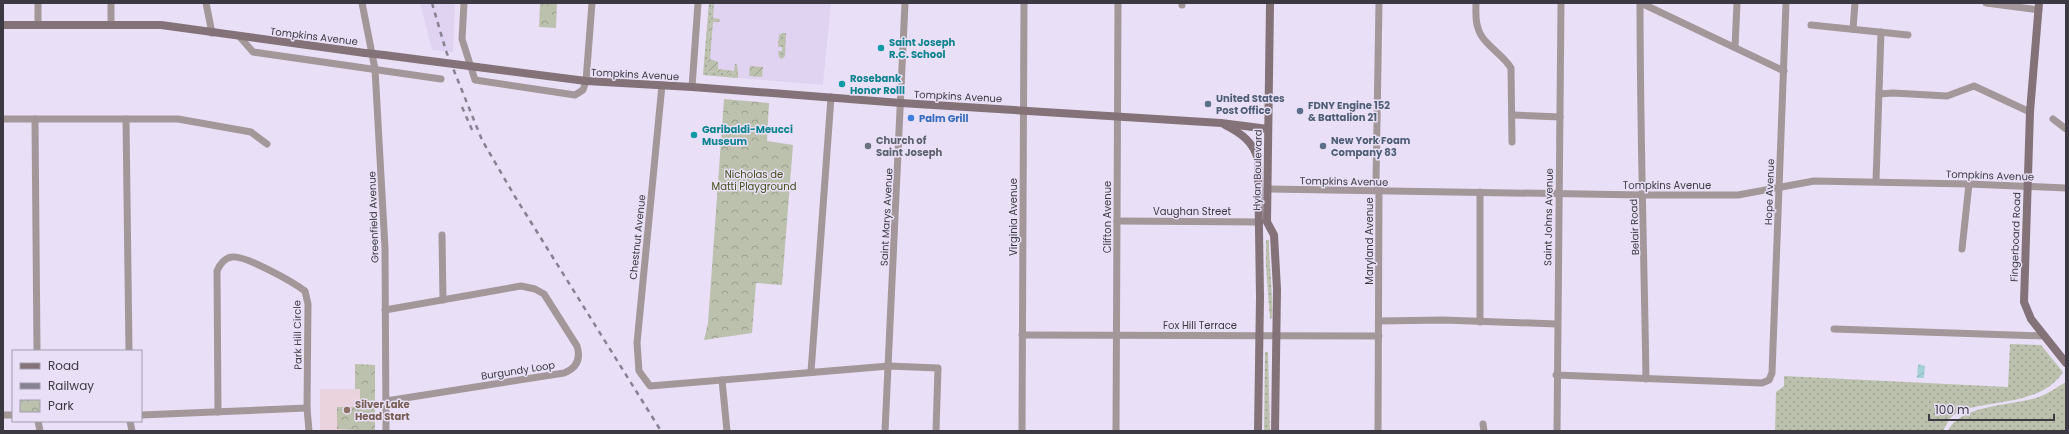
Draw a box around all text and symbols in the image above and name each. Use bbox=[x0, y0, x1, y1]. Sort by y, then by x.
street label: Tompkins Avenue bbox=[269, 24, 359, 49]
place label: Saint Joseph R.C. School bbox=[889, 35, 955, 62]
marker: Saint Joseph R.C. School bbox=[876, 43, 886, 53]
street label: Tompkins Avenue bbox=[590, 65, 679, 84]
place label: Rosebank Honor Rolll bbox=[850, 71, 905, 98]
marker: Rosebank Honor Rolll bbox=[837, 79, 847, 89]
street label: Tompkins Avenue bbox=[913, 87, 1002, 106]
place label: United States Post Office bbox=[1216, 91, 1285, 118]
place label: FDNY Engine 152 & Battalion 21 bbox=[1308, 98, 1390, 125]
marker: United States Post Office bbox=[1203, 99, 1213, 109]
marker: FDNY Engine 152 & Battalion 21 bbox=[1295, 106, 1305, 116]
place label: Palm Grill bbox=[919, 111, 968, 126]
marker: Palm Grill bbox=[906, 113, 916, 123]
place label: Garibaldi-Meucci Museum bbox=[702, 122, 793, 149]
street label: Hylan Boulevard bbox=[1249, 129, 1266, 211]
marker: Garibaldi-Meucci Museum bbox=[689, 130, 699, 140]
place label: Church of Saint Joseph bbox=[876, 133, 942, 160]
place label: New York Foam Company 83 bbox=[1331, 133, 1411, 160]
marker: Church of Saint Joseph bbox=[863, 141, 873, 151]
marker: New York Foam Company 83 bbox=[1318, 141, 1328, 151]
street label: Hope Avenue bbox=[1761, 159, 1778, 226]
street label: Tompkins Avenue bbox=[1946, 166, 2034, 185]
park label: Nicholas de Matti Playground bbox=[712, 167, 796, 194]
street label: Saint Marys Avenue bbox=[876, 168, 897, 266]
street label: Saint Johns Avenue bbox=[1540, 168, 1557, 266]
street label: Greenfield Avenue bbox=[364, 171, 383, 263]
street label: Tompkins Avenue bbox=[1300, 173, 1388, 190]
street label: Virginia Avenue bbox=[1006, 178, 1021, 256]
street label: Tompkins Avenue bbox=[1623, 178, 1711, 193]
street label: Clifton Avenue bbox=[1100, 181, 1115, 253]
street label: Fingerboard Road bbox=[2006, 192, 2025, 282]
street label: Chestnut Avenue bbox=[626, 194, 649, 281]
street label: Maryland Avenue bbox=[1362, 197, 1377, 285]
street label: Belair Road bbox=[1626, 199, 1643, 255]
street label: Vaughan Street bbox=[1153, 204, 1231, 219]
street label: Park Hill Circle bbox=[289, 300, 306, 370]
street label: Fox Hill Terrace bbox=[1163, 318, 1237, 333]
legend bbox=[12, 350, 142, 422]
text: Road bbox=[48, 357, 79, 374]
street label: Burgundy Loop bbox=[480, 357, 556, 384]
text: Railway bbox=[48, 377, 94, 394]
scale bar bbox=[1929, 396, 2054, 422]
text: Park bbox=[48, 397, 75, 414]
place label: Silver Lake Head Start bbox=[355, 397, 410, 424]
text: 100 m bbox=[1935, 401, 1969, 418]
marker: Silver Lake Head Start bbox=[342, 405, 352, 415]

